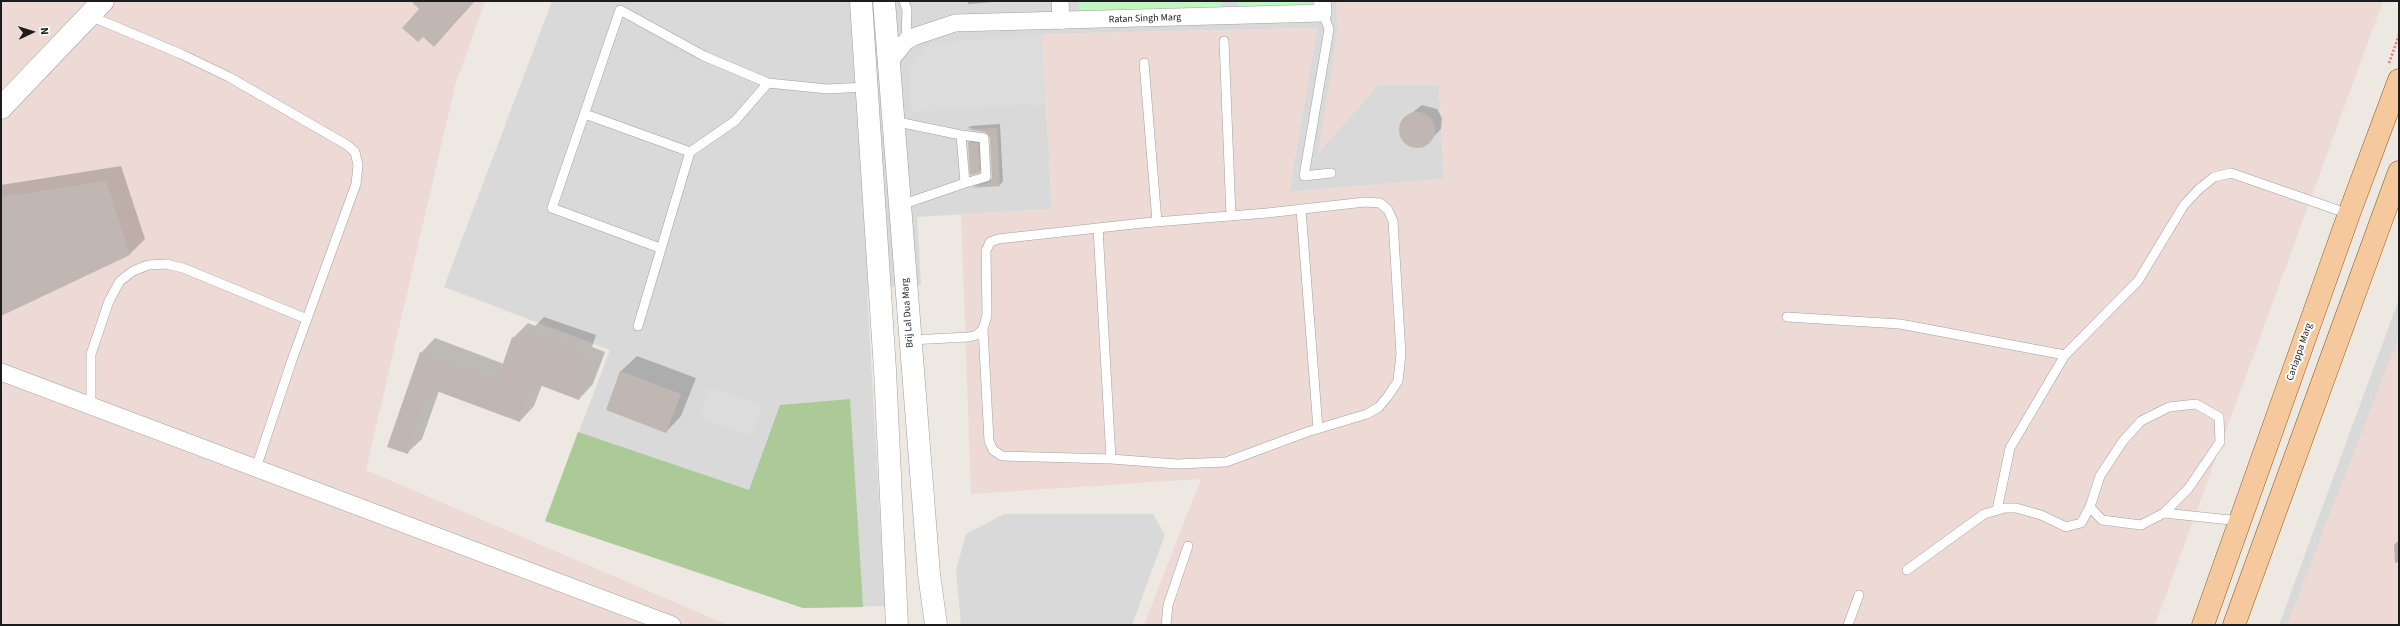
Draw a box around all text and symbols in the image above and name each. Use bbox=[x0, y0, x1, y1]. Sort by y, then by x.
north arrow bbox=[12, 12, 52, 52]
street label: Ratan Singh Marg bbox=[1108, 12, 1182, 26]
text: N bbox=[37, 27, 52, 35]
street label: Brij Lal Dua Marg bbox=[900, 278, 916, 348]
street label: Cariappa Marg bbox=[2284, 321, 2316, 383]

